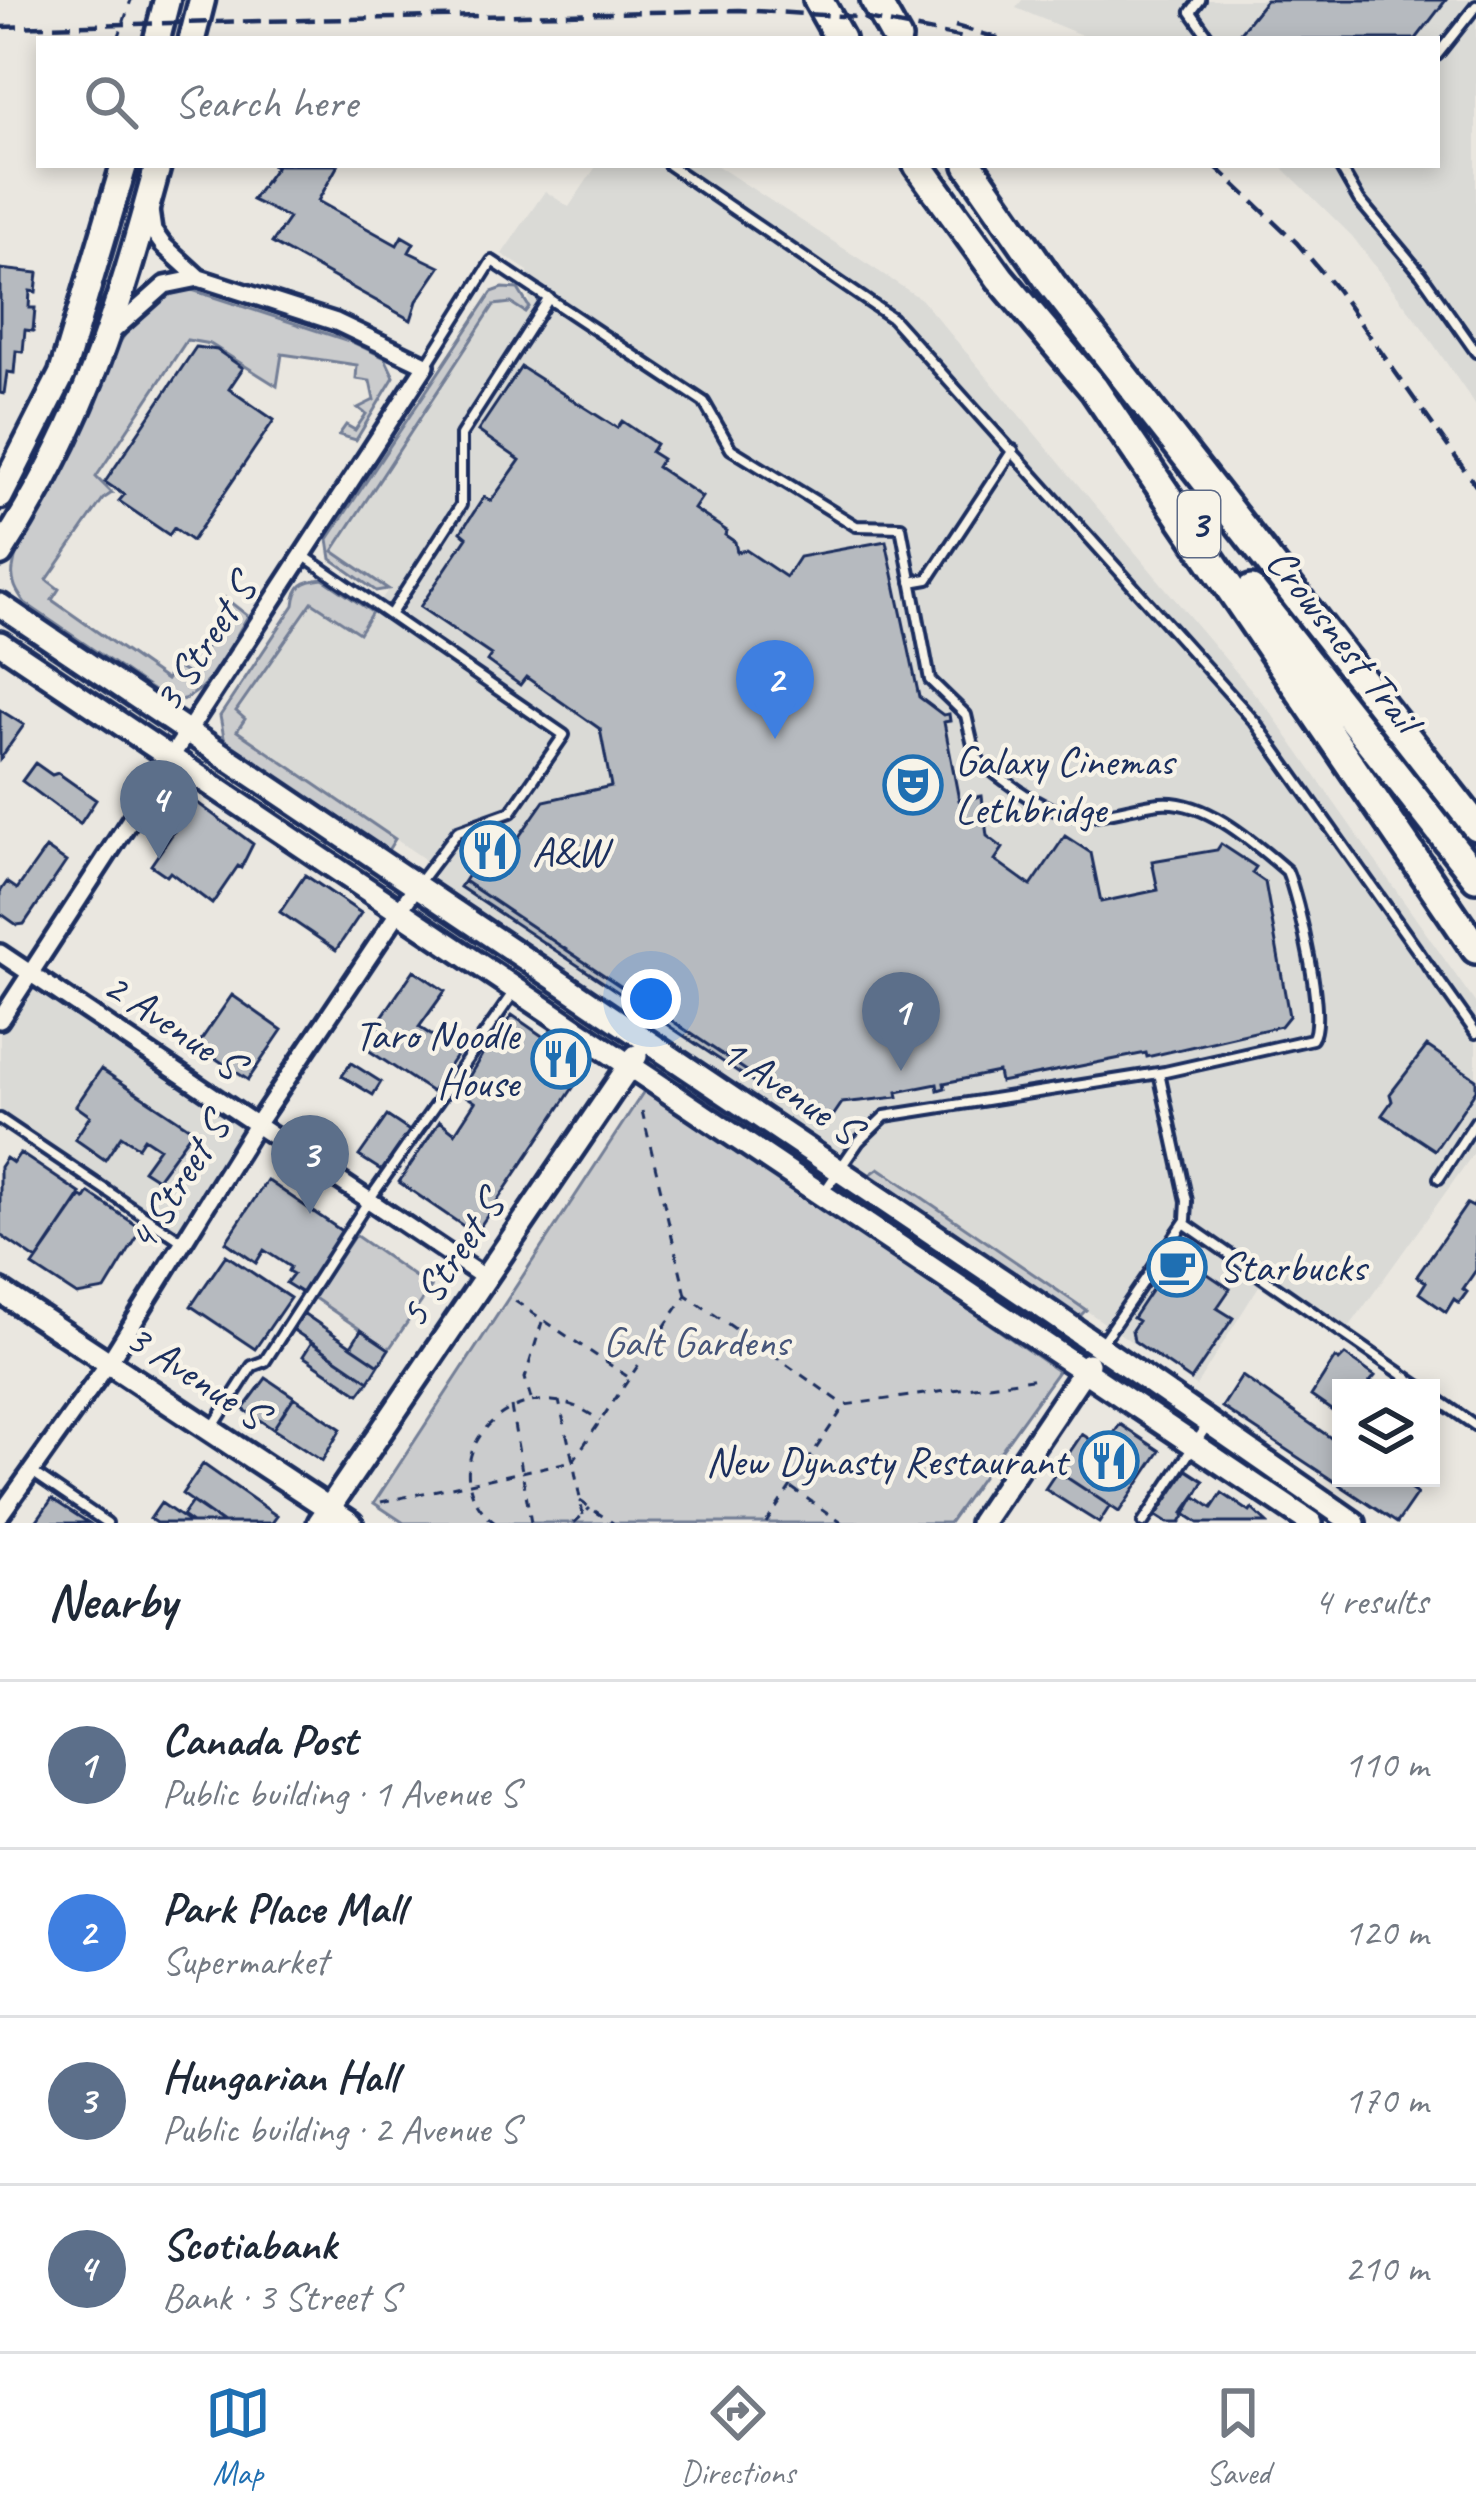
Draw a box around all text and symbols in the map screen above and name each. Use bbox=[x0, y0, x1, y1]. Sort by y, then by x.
search box bbox=[36, 36, 1440, 168]
icon: search bbox=[78, 69, 144, 135]
text: Search here bbox=[174, 74, 357, 131]
road number: 3 bbox=[1178, 491, 1220, 557]
street label: Crowsnest Trail bbox=[1254, 537, 1436, 748]
street label: 3 Street S bbox=[141, 560, 272, 722]
pin: 2 bbox=[736, 640, 814, 739]
place label: Galaxy Cinemas Lethbridge bbox=[955, 735, 1177, 836]
theatre icon: Galaxy Cinemas Lethbridge bbox=[882, 754, 944, 816]
pin: 4 bbox=[120, 760, 198, 859]
restaurant icon: A&W bbox=[459, 820, 521, 882]
place label: A&W bbox=[532, 825, 614, 878]
street label: 2 Avenue S bbox=[93, 959, 259, 1095]
your location bbox=[621, 969, 681, 1029]
pin: 1 bbox=[862, 972, 940, 1071]
place label: Taro Noodle House bbox=[354, 1009, 521, 1110]
street label: 1 Avenue S bbox=[710, 1024, 876, 1160]
restaurant icon: Taro Noodle House bbox=[530, 1028, 592, 1090]
street label: 4 Street S bbox=[115, 1098, 245, 1261]
pin: 3 bbox=[271, 1115, 349, 1214]
street label: 5 Street S bbox=[387, 1176, 519, 1337]
cafe icon: Starbucks bbox=[1146, 1236, 1208, 1298]
place label: Starbucks bbox=[1219, 1241, 1370, 1294]
street label: 3 Avenue S bbox=[116, 1311, 282, 1445]
park label: Galt Gardens bbox=[603, 1316, 793, 1369]
map controls bbox=[1332, 1379, 1440, 1487]
button: layers bbox=[1332, 1379, 1440, 1487]
restaurant icon: New Dynasty Restaurant bbox=[1078, 1430, 1140, 1492]
place label: New Dynasty Restaurant bbox=[706, 1435, 1071, 1488]
text: Nearby bbox=[48, 1569, 176, 1633]
text: 4 results bbox=[1314, 1577, 1428, 1626]
text: Canada Post bbox=[162, 1712, 357, 1769]
text: 1 bbox=[78, 1740, 96, 1789]
text: 110 m bbox=[1344, 1740, 1428, 1789]
text: Public building · 1 Avenue S bbox=[162, 1769, 518, 1818]
text: Park Place Mall bbox=[162, 1880, 404, 1937]
text: 2 bbox=[78, 1908, 96, 1957]
text: 120 m bbox=[1344, 1908, 1428, 1957]
text: Supermarket bbox=[162, 1937, 328, 1986]
text: Hungarian Hall bbox=[162, 2048, 397, 2105]
text: 3 bbox=[78, 2076, 96, 2125]
text: 170 m bbox=[1344, 2076, 1428, 2125]
text: Public building · 2 Avenue S bbox=[162, 2105, 518, 2154]
text: Scotiabank bbox=[162, 2216, 336, 2273]
text: 4 bbox=[78, 2244, 96, 2293]
text: 210 m bbox=[1344, 2244, 1428, 2293]
text: Bank · 3 Street S bbox=[162, 2273, 398, 2322]
tab: Map bbox=[205, 2380, 271, 2494]
tab: Directions bbox=[681, 2380, 795, 2494]
tab: Saved bbox=[1205, 2380, 1271, 2494]

